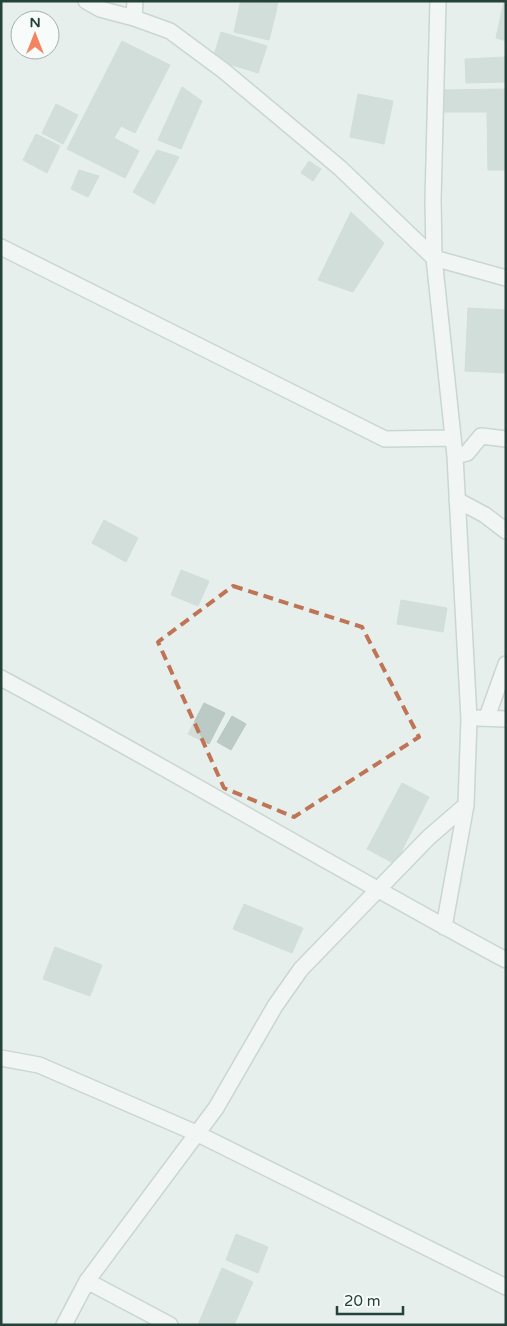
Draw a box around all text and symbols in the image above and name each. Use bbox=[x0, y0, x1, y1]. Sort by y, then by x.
north arrow bbox=[10, 10, 60, 60]
text: N bbox=[29, 14, 41, 31]
scale bar bbox=[337, 1284, 403, 1316]
text: 20 m bbox=[344, 1292, 381, 1310]

